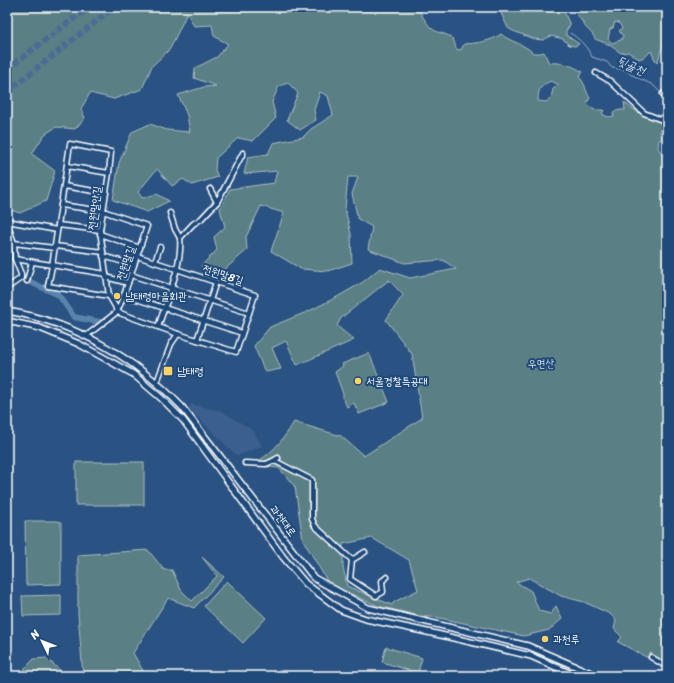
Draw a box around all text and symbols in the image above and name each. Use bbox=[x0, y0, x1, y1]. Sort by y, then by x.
water label: 뒷골천 bbox=[613, 50, 650, 82]
street label: 전원말안길 bbox=[83, 185, 107, 231]
street label: 전원말길 bbox=[111, 243, 141, 283]
street label: 전원말8길 bbox=[200, 259, 246, 291]
place label: 남태령마을회관 bbox=[125, 287, 187, 306]
marker: 남태령마을회관 bbox=[112, 291, 122, 301]
park label: 우면산 bbox=[528, 354, 554, 373]
place label: 남태령 bbox=[177, 362, 204, 381]
marker: 남태령 bbox=[162, 365, 174, 377]
place label: 서울경찰특공대 bbox=[366, 372, 428, 391]
marker: 서울경찰특공대 bbox=[353, 376, 363, 386]
street label: 과천대로 bbox=[265, 501, 301, 541]
north arrow bbox=[22, 621, 62, 661]
text: N bbox=[25, 625, 45, 645]
place label: 과천루 bbox=[553, 630, 580, 649]
marker: 과천루 bbox=[540, 634, 550, 644]

